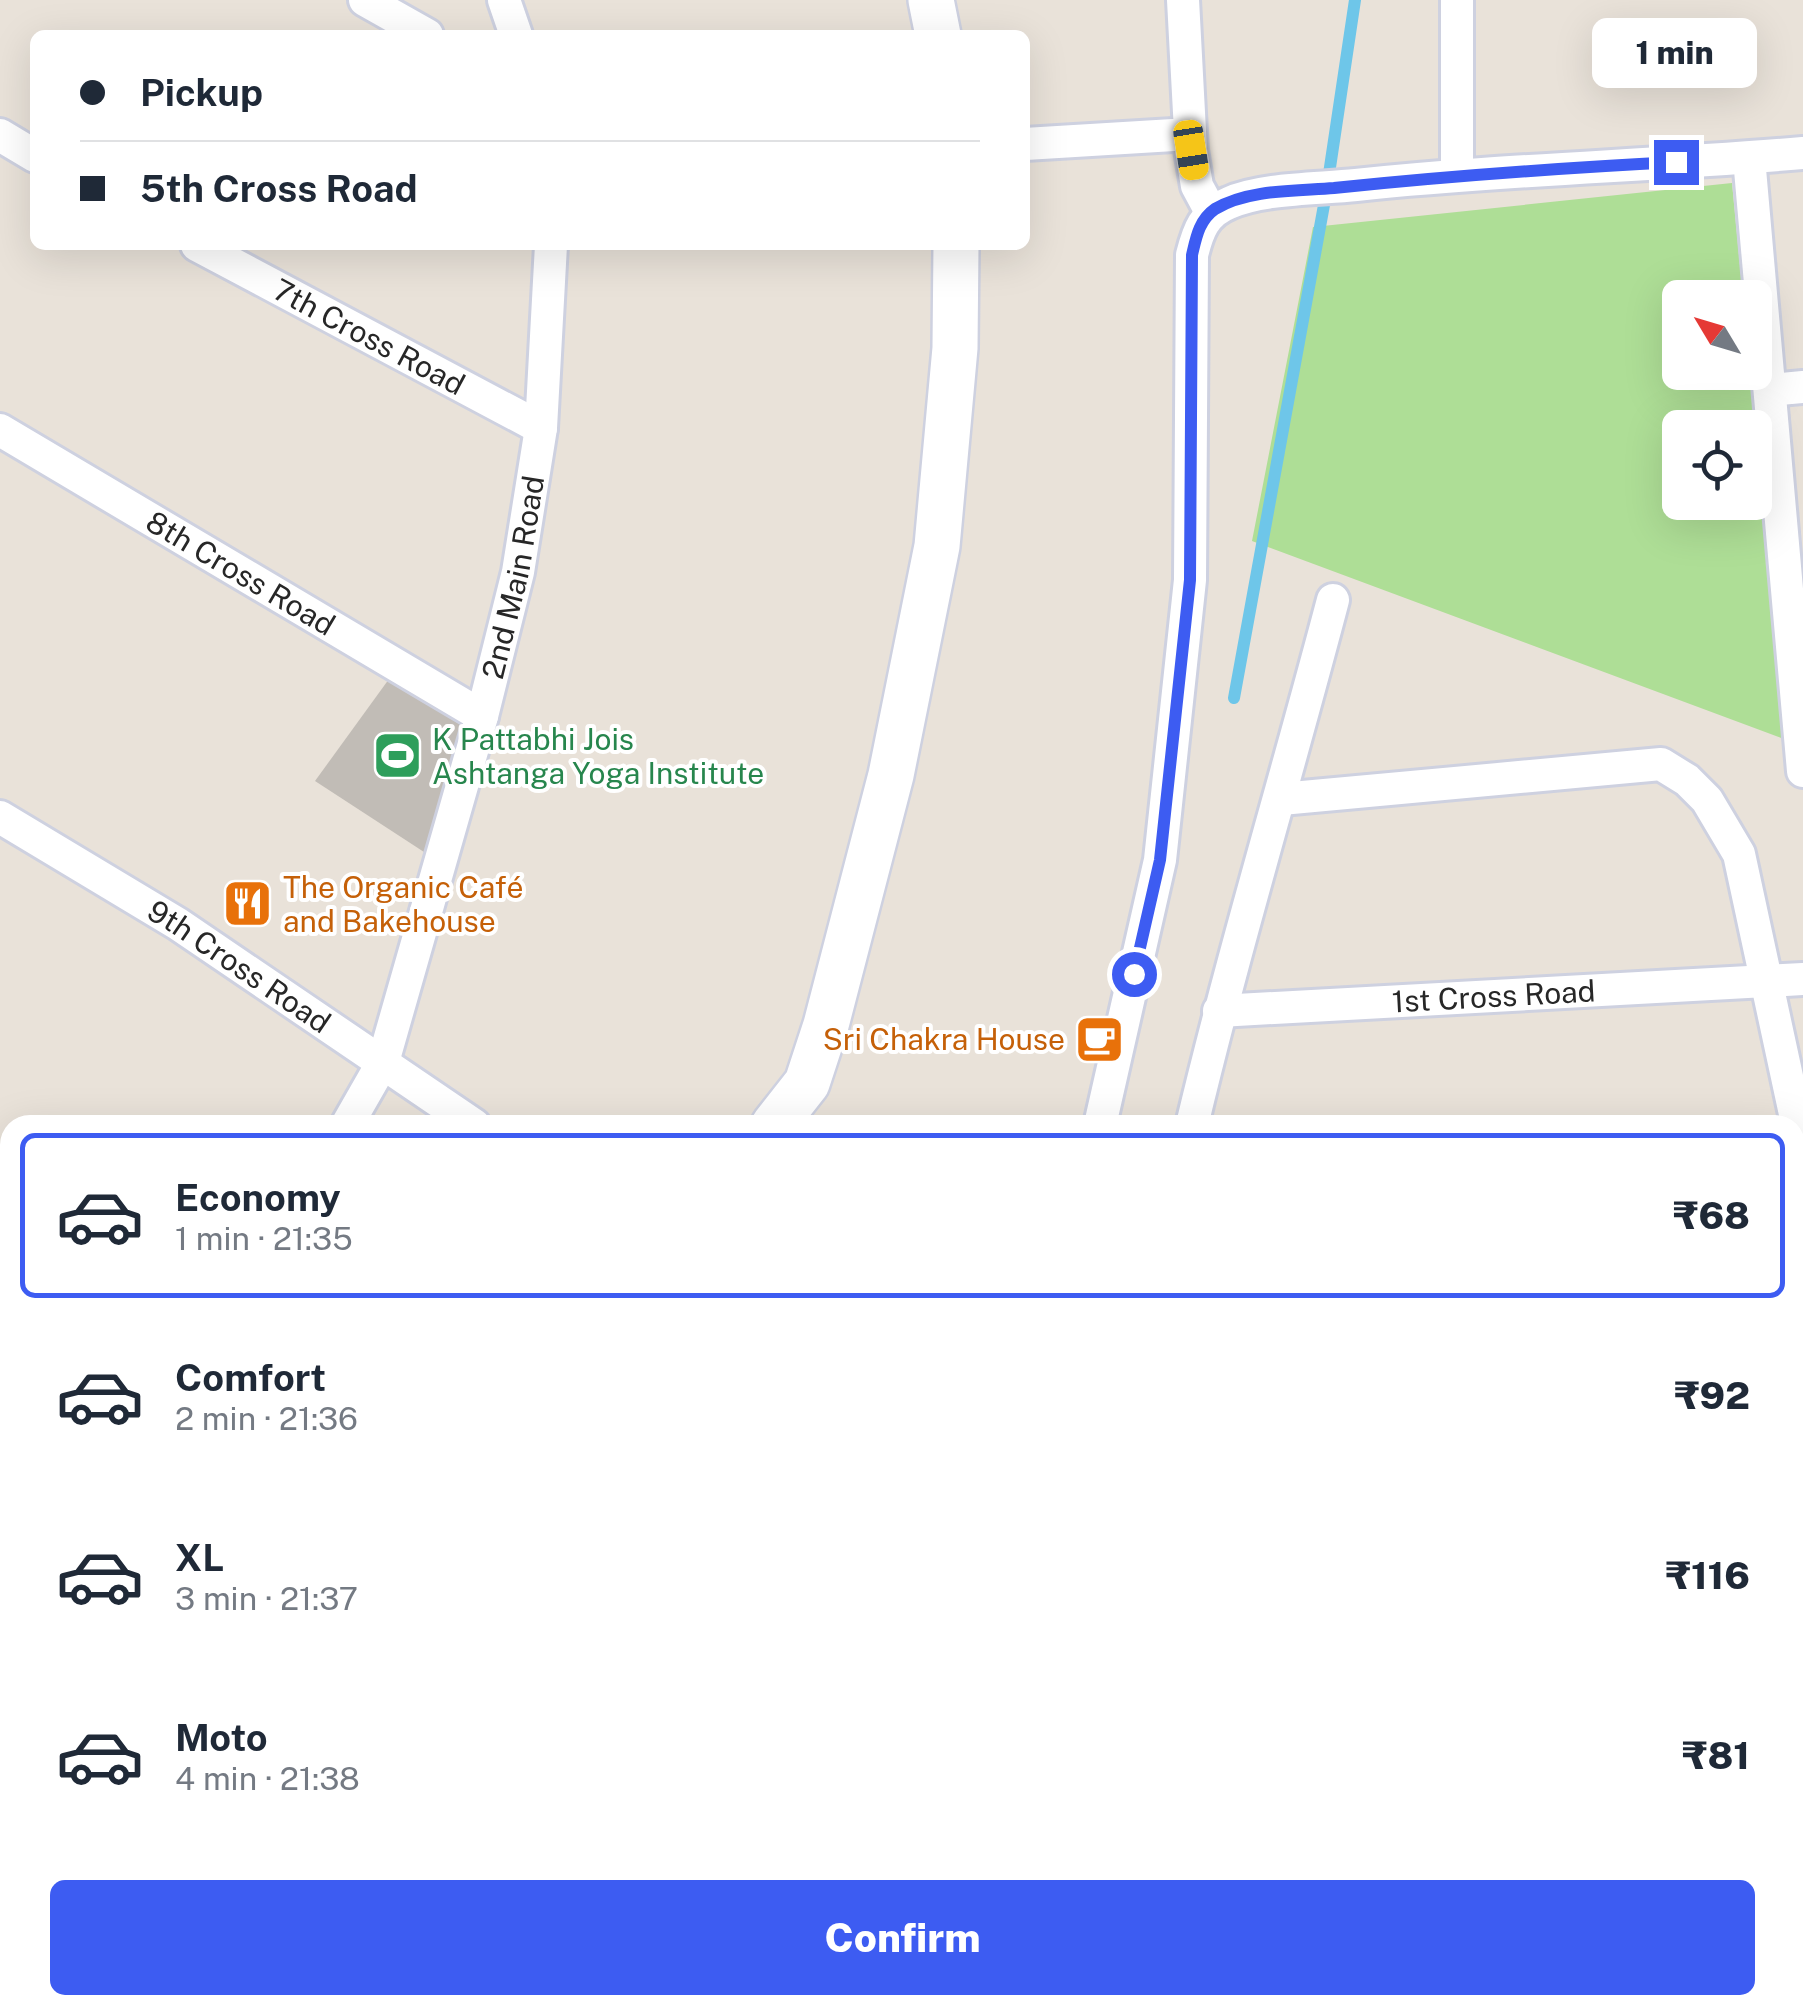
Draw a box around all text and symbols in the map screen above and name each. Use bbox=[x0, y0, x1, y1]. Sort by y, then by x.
callout: 1 min bbox=[1594, 17, 1758, 87]
text: 1 min bbox=[1635, 34, 1714, 71]
text: Pickup bbox=[140, 70, 263, 115]
car bbox=[1171, 118, 1211, 182]
route end bbox=[1654, 140, 1699, 185]
text: 5th Cross Road bbox=[140, 166, 418, 211]
street label: 7th Cross Road bbox=[267, 271, 471, 402]
north arrow bbox=[1662, 280, 1772, 390]
map controls bbox=[1662, 280, 1772, 520]
button: locate bbox=[1662, 410, 1772, 520]
street label: 2nd Main Road bbox=[474, 473, 551, 682]
street label: 8th Cross Road bbox=[140, 503, 342, 643]
place label: K Pattabhi Jois Ashtanga Yoga Institute bbox=[432, 721, 764, 791]
sports icon: K Pattabhi Jois Ashtanga Yoga Institute bbox=[371, 730, 423, 782]
place label: The Organic Café and Bakehouse bbox=[283, 869, 523, 939]
restaurant icon: The Organic Café and Bakehouse bbox=[222, 878, 274, 930]
street label: 9th Cross Road bbox=[141, 892, 338, 1040]
route start bbox=[1112, 952, 1157, 997]
street label: 1st Cross Road bbox=[1391, 972, 1596, 1019]
cafe icon: Sri Chakra House bbox=[1074, 1013, 1126, 1065]
place label: Sri Chakra House bbox=[823, 1021, 1065, 1057]
icon: car bbox=[55, 1171, 145, 1261]
text: Economy bbox=[175, 1175, 341, 1220]
text: ₹68 bbox=[1673, 1193, 1750, 1238]
text: 1 min · 21:35 bbox=[175, 1220, 353, 1257]
icon: car bbox=[55, 1351, 145, 1441]
text: Comfort bbox=[175, 1355, 326, 1400]
text: ₹92 bbox=[1674, 1373, 1750, 1418]
text: 2 min · 21:36 bbox=[175, 1400, 358, 1437]
icon: car bbox=[55, 1531, 145, 1621]
text: XL bbox=[175, 1535, 224, 1580]
text: ₹116 bbox=[1666, 1553, 1750, 1598]
text: 3 min · 21:37 bbox=[175, 1580, 358, 1617]
icon: car bbox=[55, 1711, 145, 1801]
text: Moto bbox=[175, 1715, 268, 1760]
text: ₹81 bbox=[1682, 1733, 1750, 1778]
text: 4 min · 21:38 bbox=[175, 1760, 360, 1797]
button: Confirm bbox=[50, 1880, 1755, 1995]

